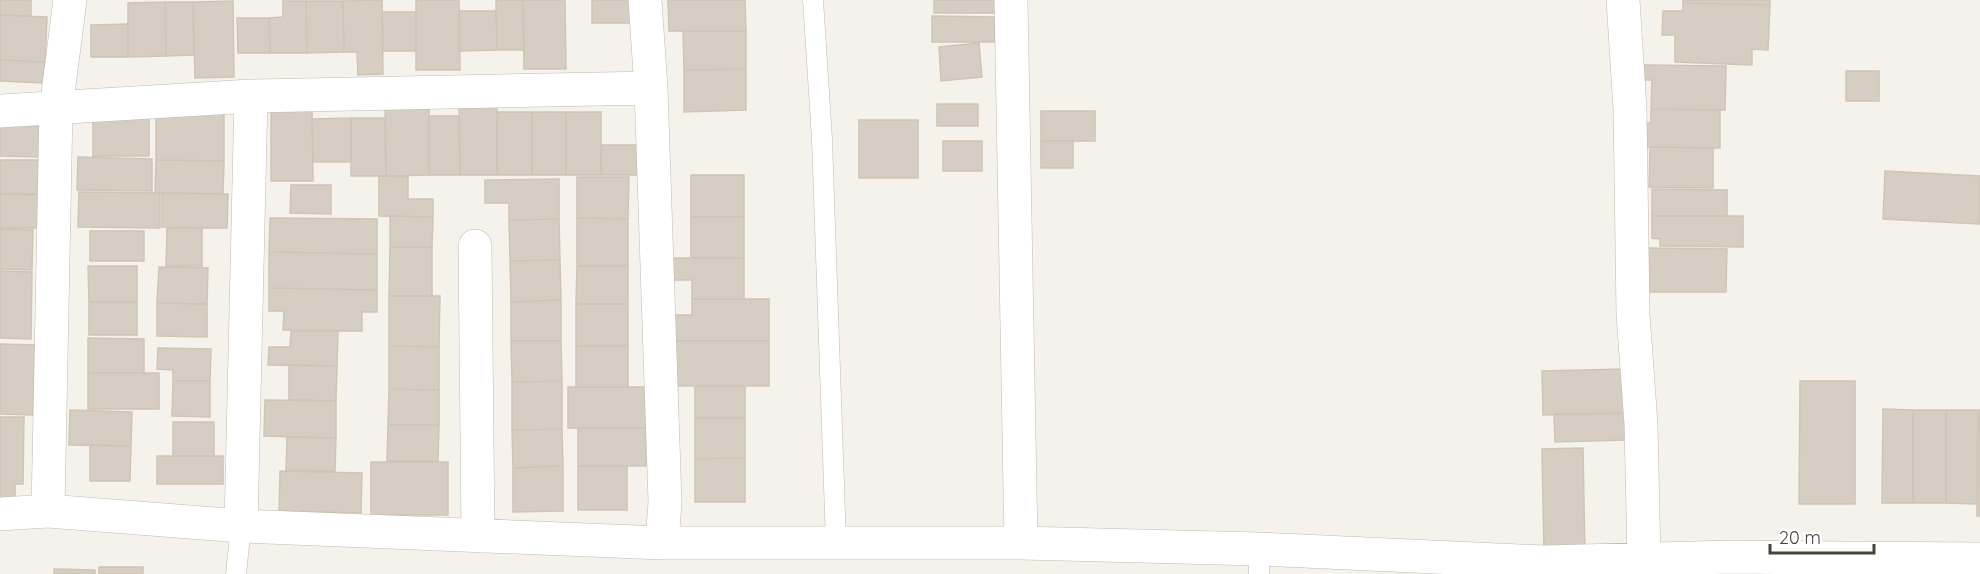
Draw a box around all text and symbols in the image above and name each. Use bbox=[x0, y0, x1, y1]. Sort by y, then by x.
scale bar bbox=[1770, 517, 1874, 555]
text: 20 m bbox=[1779, 526, 1821, 549]

